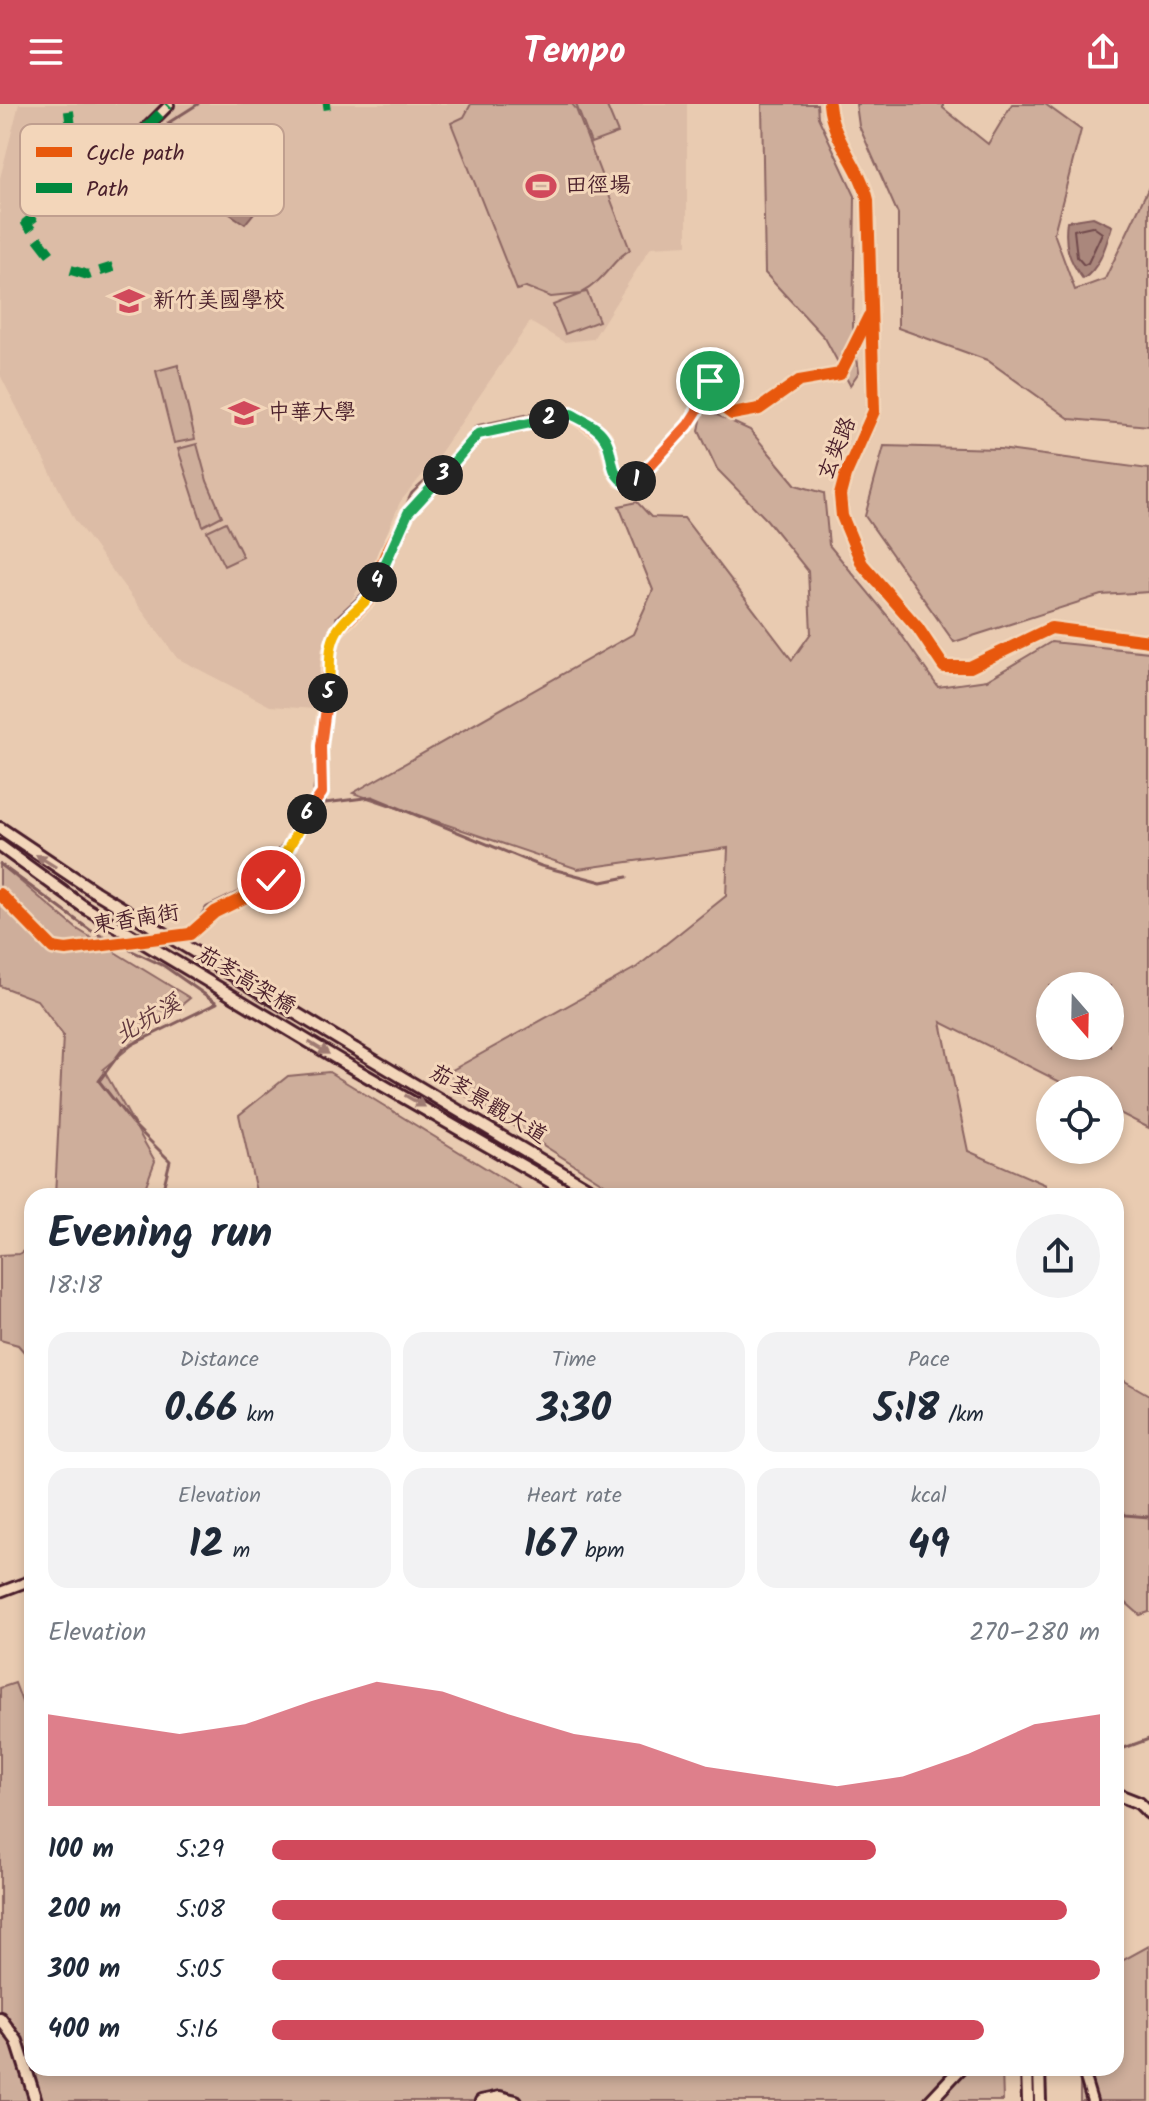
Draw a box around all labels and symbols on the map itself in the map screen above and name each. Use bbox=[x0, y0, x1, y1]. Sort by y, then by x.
legend bbox=[20, 124, 284, 216]
text: Cycle path bbox=[86, 137, 185, 172]
sports icon: 田徑場 bbox=[524, 169, 558, 203]
place label: 田徑場 bbox=[565, 169, 631, 204]
text: Path bbox=[86, 173, 129, 208]
school or university icon: 新竹美國學校 bbox=[112, 284, 146, 318]
place label: 新竹美國學校 bbox=[153, 284, 285, 319]
pin bbox=[676, 347, 744, 415]
school or university icon: 中華大學 bbox=[227, 396, 261, 430]
place label: 中華大學 bbox=[268, 396, 356, 431]
pin: 2 bbox=[529, 399, 569, 439]
street label: 玄奘路 bbox=[809, 412, 867, 486]
pin: 3 bbox=[423, 455, 463, 495]
pin: 1 bbox=[616, 461, 656, 501]
pin: 4 bbox=[357, 562, 397, 602]
pin: 5 bbox=[308, 673, 348, 713]
pin: 6 bbox=[287, 794, 327, 834]
pin bbox=[237, 846, 305, 914]
one-way arrow bbox=[35, 854, 57, 868]
street label: 東香南街 bbox=[90, 896, 182, 944]
street label: 茄苳高架橋 bbox=[190, 938, 302, 1024]
north arrow bbox=[1036, 972, 1124, 1060]
water label: 北坑溪 bbox=[107, 984, 191, 1055]
one-way arrow bbox=[308, 1040, 330, 1054]
street label: 茄苳景觀大道 bbox=[422, 1056, 554, 1154]
one-way arrow bbox=[404, 1094, 426, 1108]

